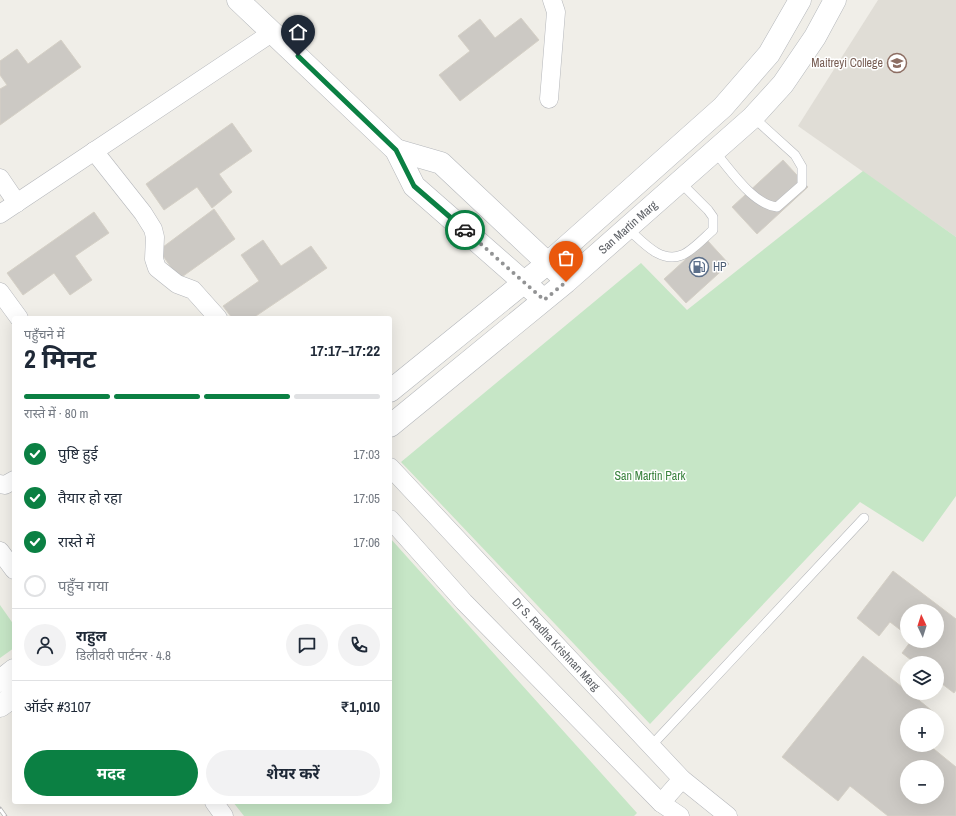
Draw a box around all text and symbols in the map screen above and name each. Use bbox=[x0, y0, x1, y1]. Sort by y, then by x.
pin bbox=[281, 15, 315, 56]
icon: home bbox=[287, 21, 309, 43]
school or university icon: Maitreyi College bbox=[886, 52, 908, 74]
place label: Maitreyi College bbox=[811, 55, 883, 71]
street label: San Martin Marg bbox=[595, 197, 661, 258]
courier bbox=[445, 210, 485, 250]
icon: car bbox=[454, 219, 476, 241]
pin bbox=[549, 241, 583, 282]
icon: bag bbox=[555, 247, 577, 269]
fuel station icon: HP bbox=[688, 256, 710, 278]
place label: HP bbox=[713, 259, 727, 275]
text: पहुँचने में bbox=[24, 326, 65, 343]
text: 17:17–17:22 bbox=[310, 340, 380, 361]
text: 2 मिनट bbox=[24, 341, 96, 376]
text: रास्ते में · 80 m bbox=[24, 405, 88, 422]
icon: check bbox=[24, 443, 46, 465]
text: पुष्टि हुई bbox=[58, 443, 98, 464]
text: 17:03 bbox=[353, 446, 380, 463]
park label: San Martin Park bbox=[614, 468, 686, 484]
icon: check bbox=[24, 487, 46, 509]
text: तैयार हो रहा bbox=[58, 487, 122, 508]
text: 17:05 bbox=[353, 490, 380, 507]
icon: check bbox=[24, 531, 46, 553]
text: रास्ते में bbox=[58, 531, 95, 552]
text: 17:06 bbox=[353, 534, 380, 551]
text: पहुँच गया bbox=[58, 575, 108, 596]
street label: Dr S. Radha Krishnan Marg bbox=[509, 595, 604, 695]
north arrow bbox=[900, 604, 944, 648]
map controls bbox=[900, 604, 944, 804]
button: person bbox=[24, 624, 66, 666]
button: chat bbox=[286, 624, 328, 666]
button: phone bbox=[338, 624, 380, 666]
text: राहुल bbox=[76, 625, 107, 646]
text: डिलीवरी पार्टनर · 4.8 bbox=[76, 647, 171, 664]
button: layers bbox=[900, 656, 944, 700]
text: ऑर्डर #3107 bbox=[24, 696, 91, 717]
text: ₹1,010 bbox=[341, 696, 380, 717]
button: + bbox=[900, 708, 944, 752]
button: मदद bbox=[24, 750, 198, 796]
button: शेयर करें bbox=[206, 750, 380, 796]
button: − bbox=[900, 760, 944, 804]

